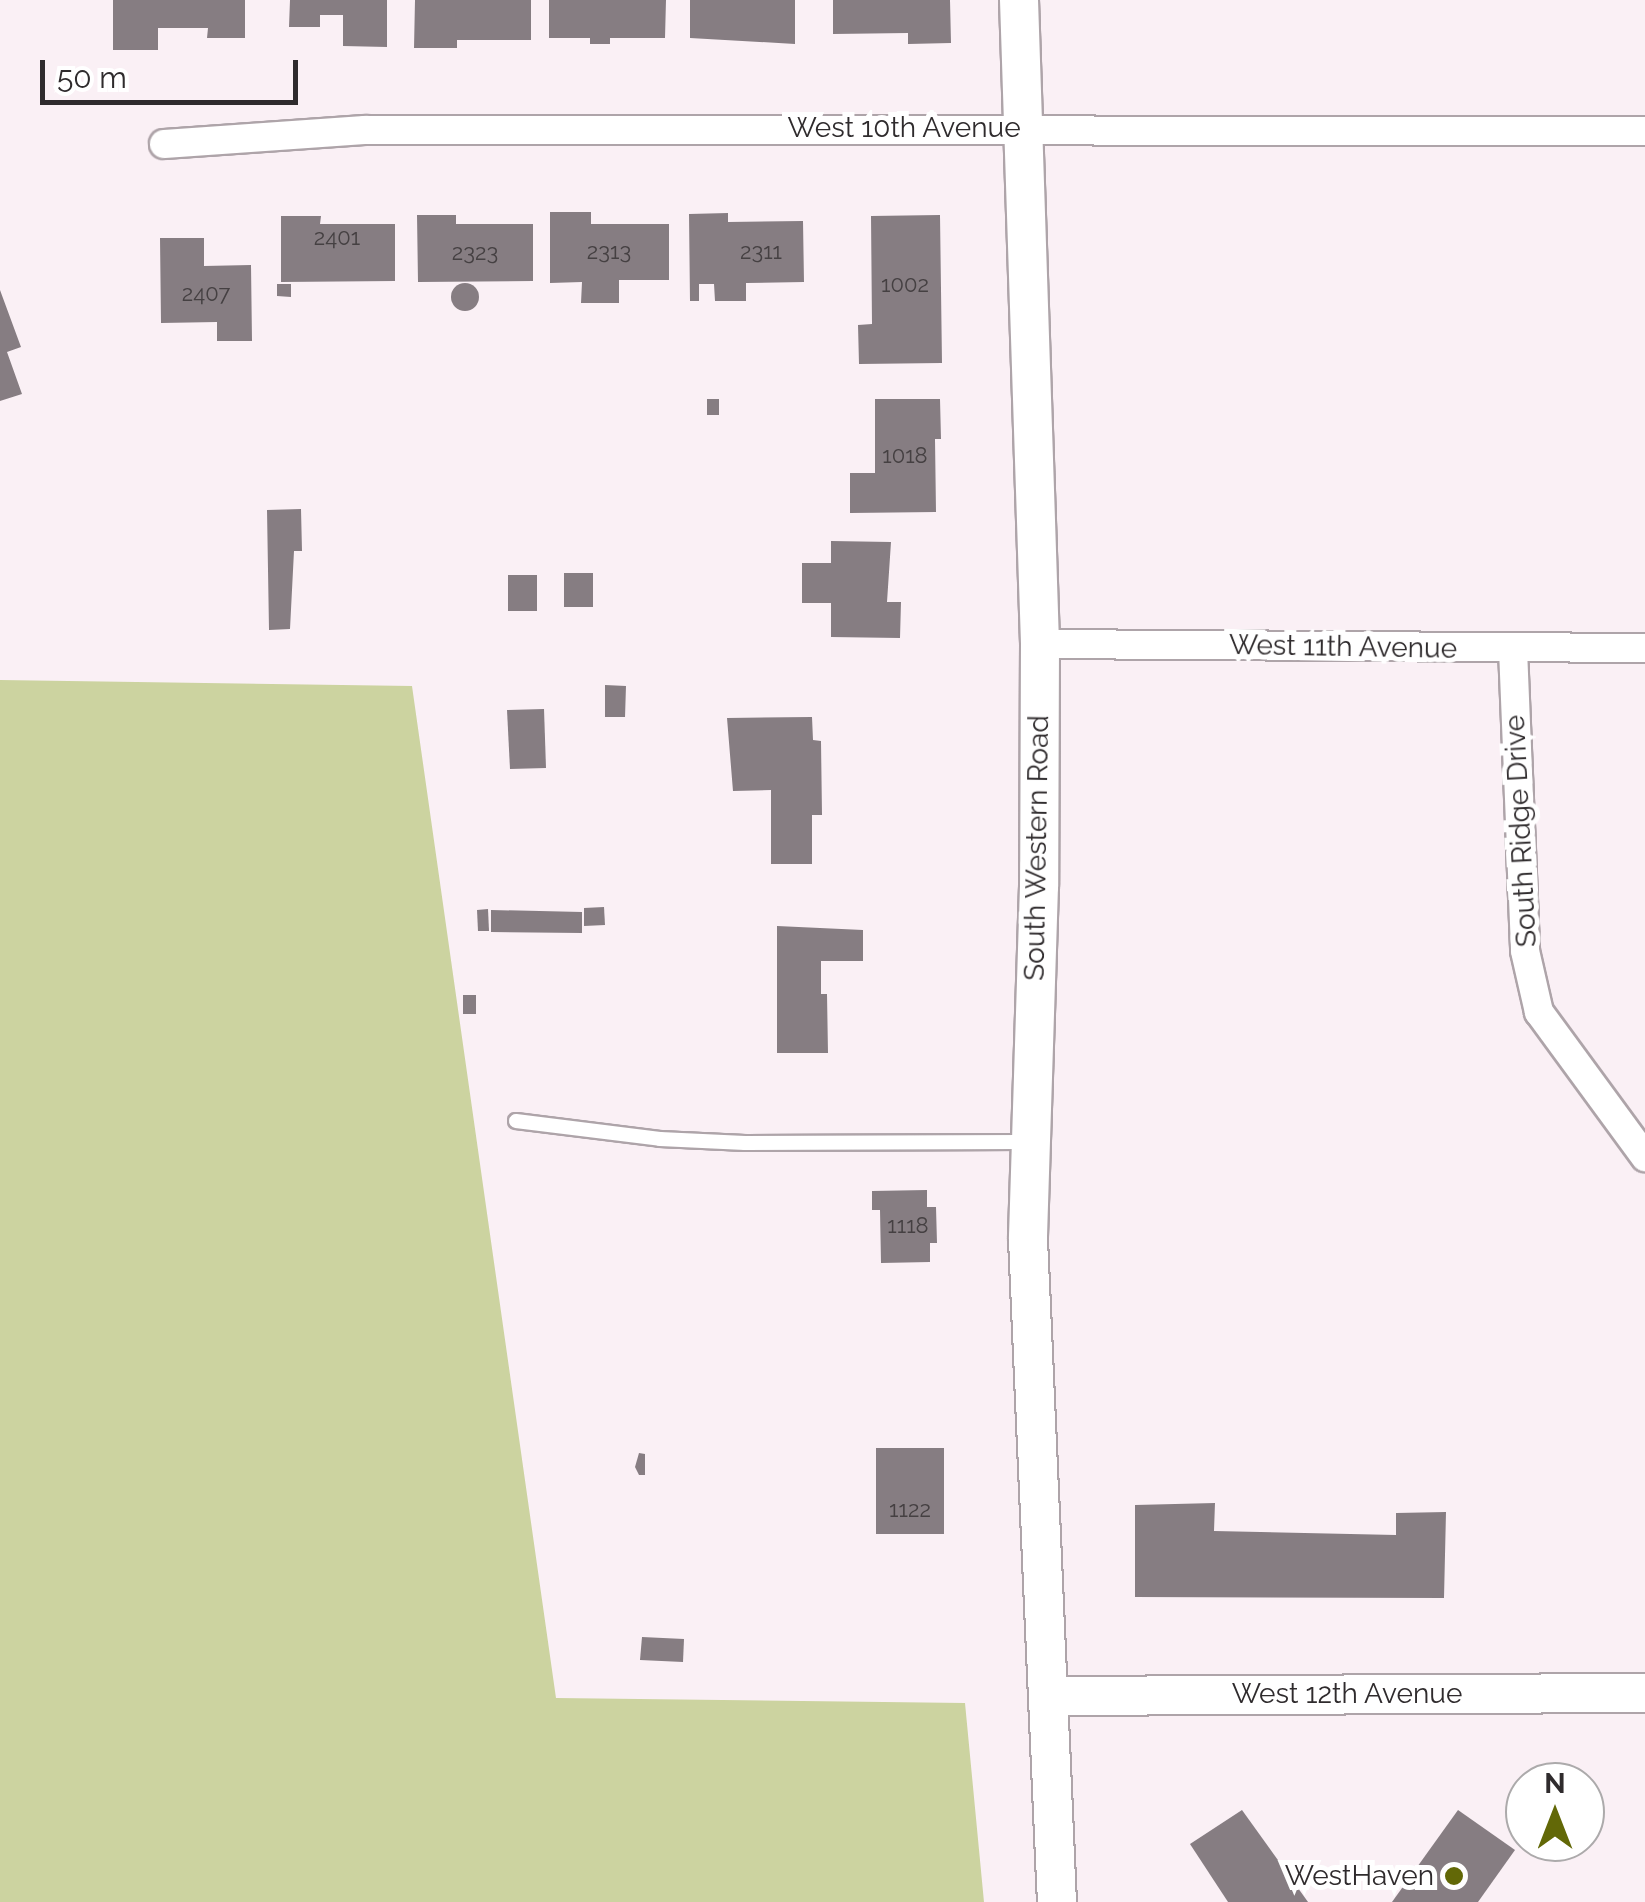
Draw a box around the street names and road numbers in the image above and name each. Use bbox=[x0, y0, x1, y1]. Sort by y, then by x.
street label: West 10th Avenue bbox=[787, 111, 1021, 145]
street label: West 11th Avenue bbox=[1228, 628, 1458, 666]
street label: South Western Road bbox=[1018, 714, 1056, 982]
street label: South Ridge Drive bbox=[1498, 714, 1544, 948]
street label: West 12th Avenue bbox=[1231, 1677, 1463, 1711]

